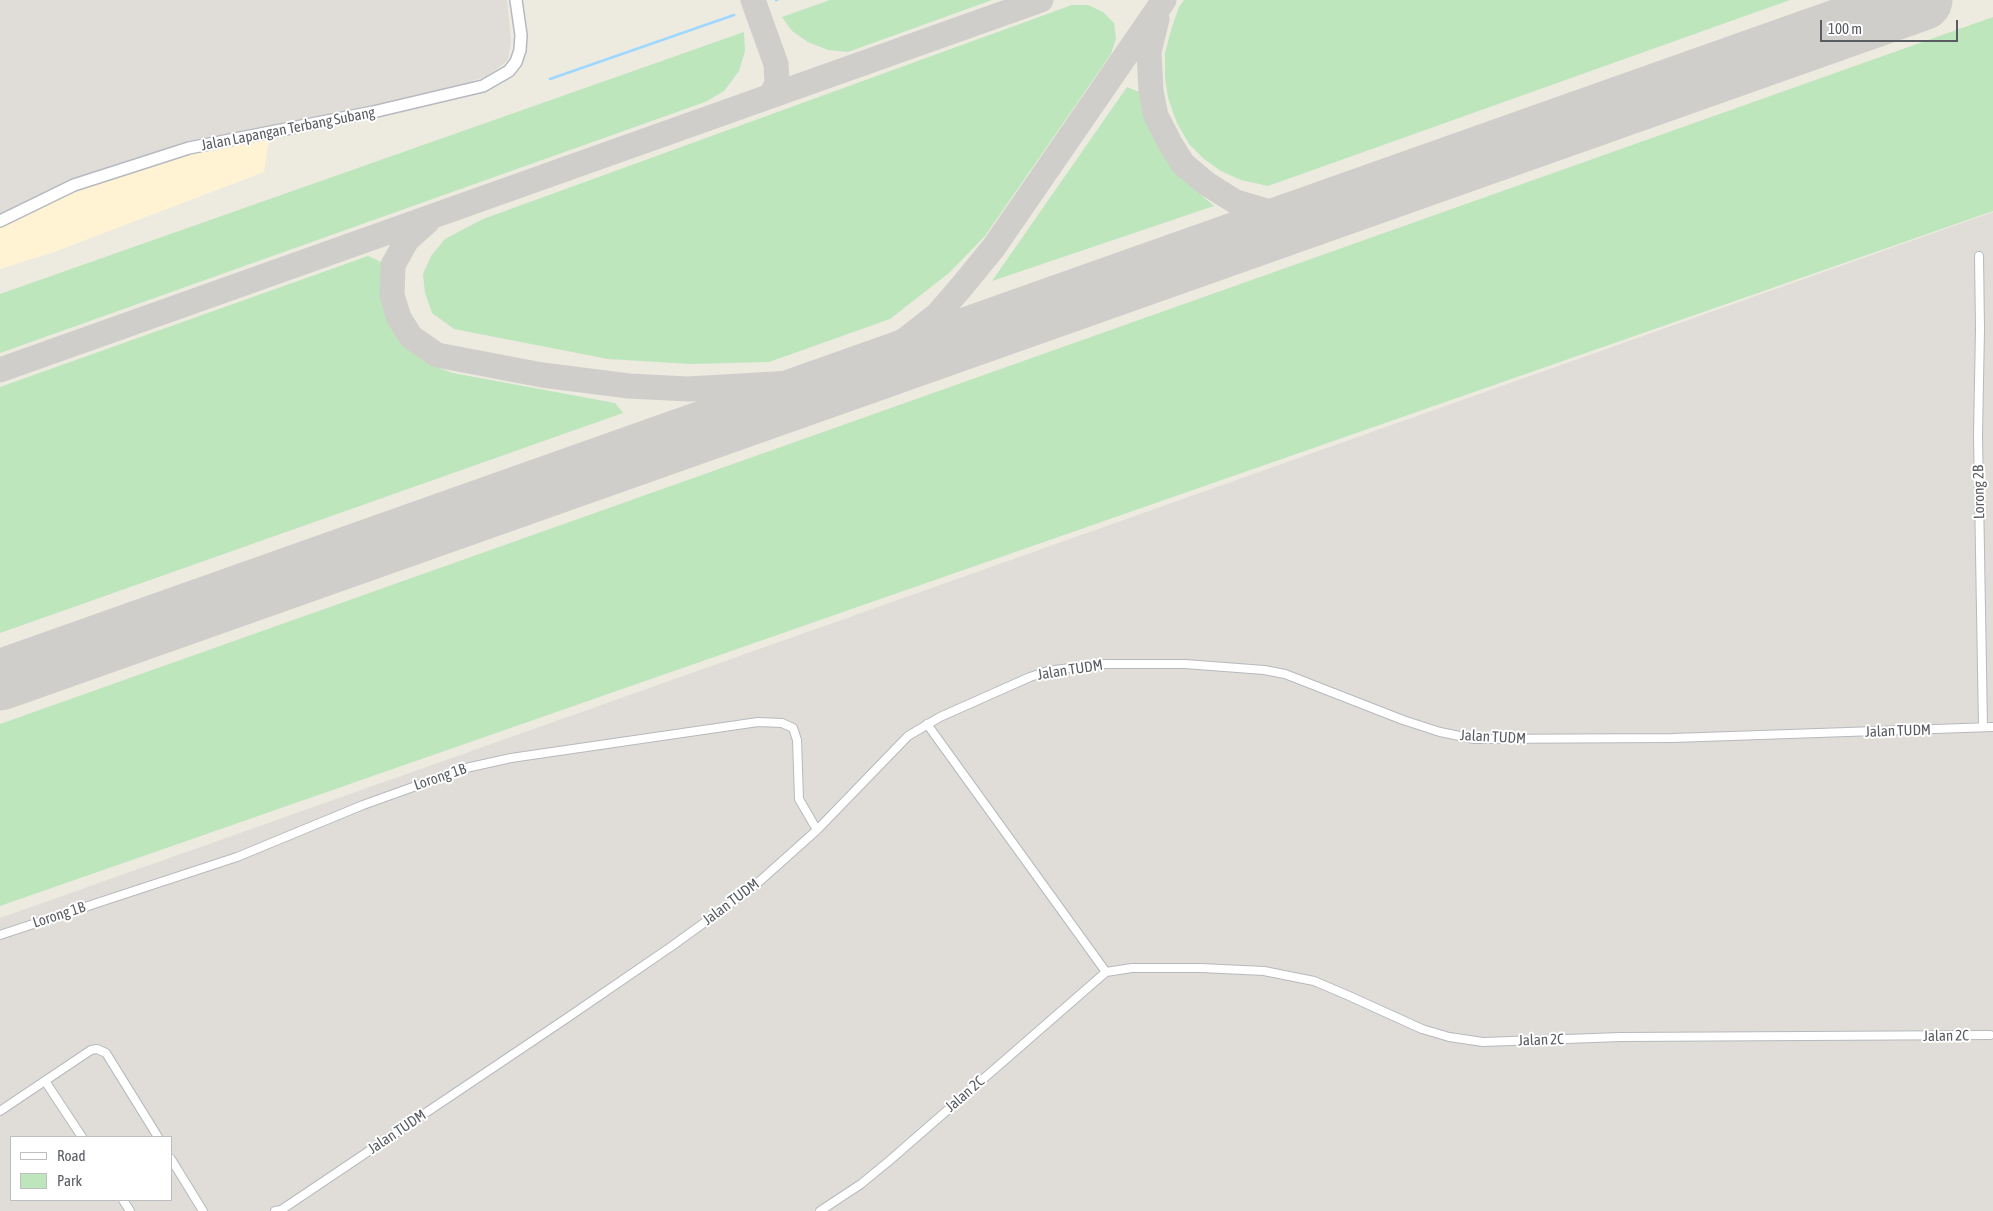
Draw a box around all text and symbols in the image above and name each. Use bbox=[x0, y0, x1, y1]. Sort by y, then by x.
scale bar bbox=[1823, 10, 1960, 42]
text: 100 m bbox=[1828, 20, 1862, 37]
street label: Jalan Lapangan Terbang Subang bbox=[200, 103, 376, 155]
street label: Lorong 2B bbox=[1970, 465, 1988, 519]
street label: Jalan TUDM bbox=[1036, 656, 1104, 684]
street label: Jalan TUDM bbox=[1865, 721, 1931, 741]
street label: Jalan TUDM bbox=[1460, 726, 1526, 748]
street label: Lorong 1B bbox=[411, 760, 469, 794]
street label: Jalan TUDM bbox=[699, 875, 763, 929]
street label: Lorong 1B bbox=[30, 898, 88, 932]
street label: Jalan 2C bbox=[1923, 1027, 1969, 1045]
street label: Jalan 2C bbox=[1518, 1030, 1564, 1050]
street label: Jalan 2C bbox=[942, 1072, 988, 1116]
street label: Jalan TUDM bbox=[365, 1106, 429, 1158]
legend bbox=[10, 1136, 172, 1201]
text: Road bbox=[57, 1147, 86, 1164]
text: Park bbox=[57, 1172, 82, 1189]

